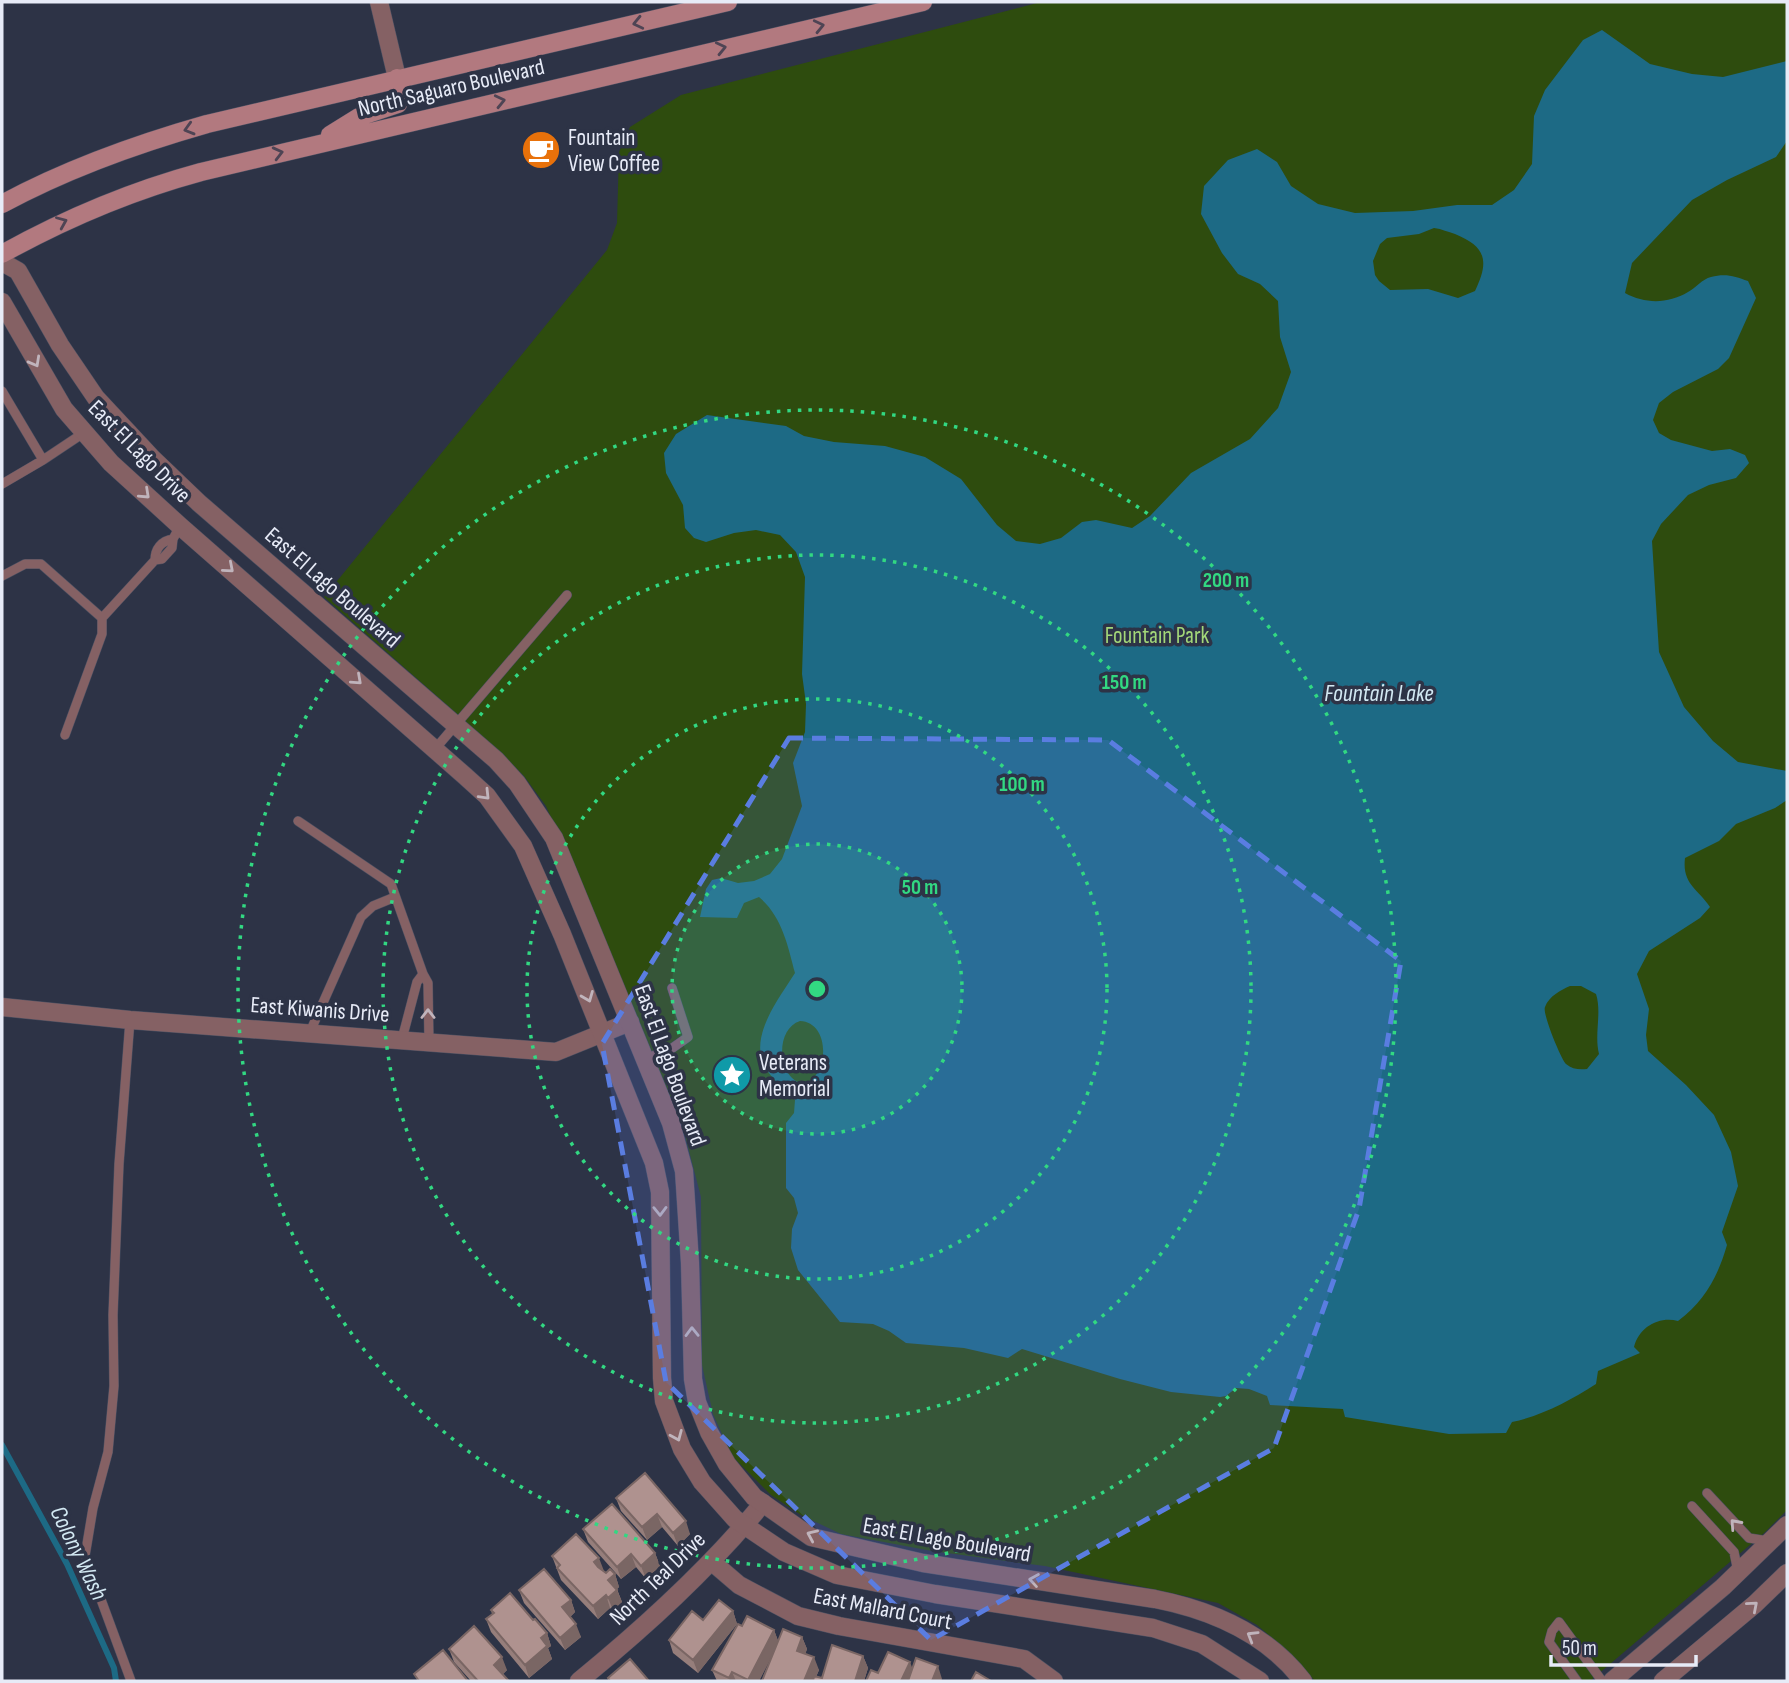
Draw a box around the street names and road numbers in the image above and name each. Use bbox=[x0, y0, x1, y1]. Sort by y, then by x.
street label: North Saguaro Boulevard bbox=[355, 53, 547, 123]
street label: East El Lago Drive bbox=[82, 394, 197, 509]
street label: East El Lago Boulevard bbox=[259, 521, 406, 654]
street label: East El Lago Boulevard bbox=[628, 981, 712, 1150]
street label: East Kiwanis Drive bbox=[249, 991, 390, 1029]
street label: East El Lago Boulevard bbox=[861, 1511, 1033, 1569]
street label: North Teal Drive bbox=[604, 1526, 712, 1631]
street label: East Mallard Court bbox=[811, 1582, 954, 1636]

